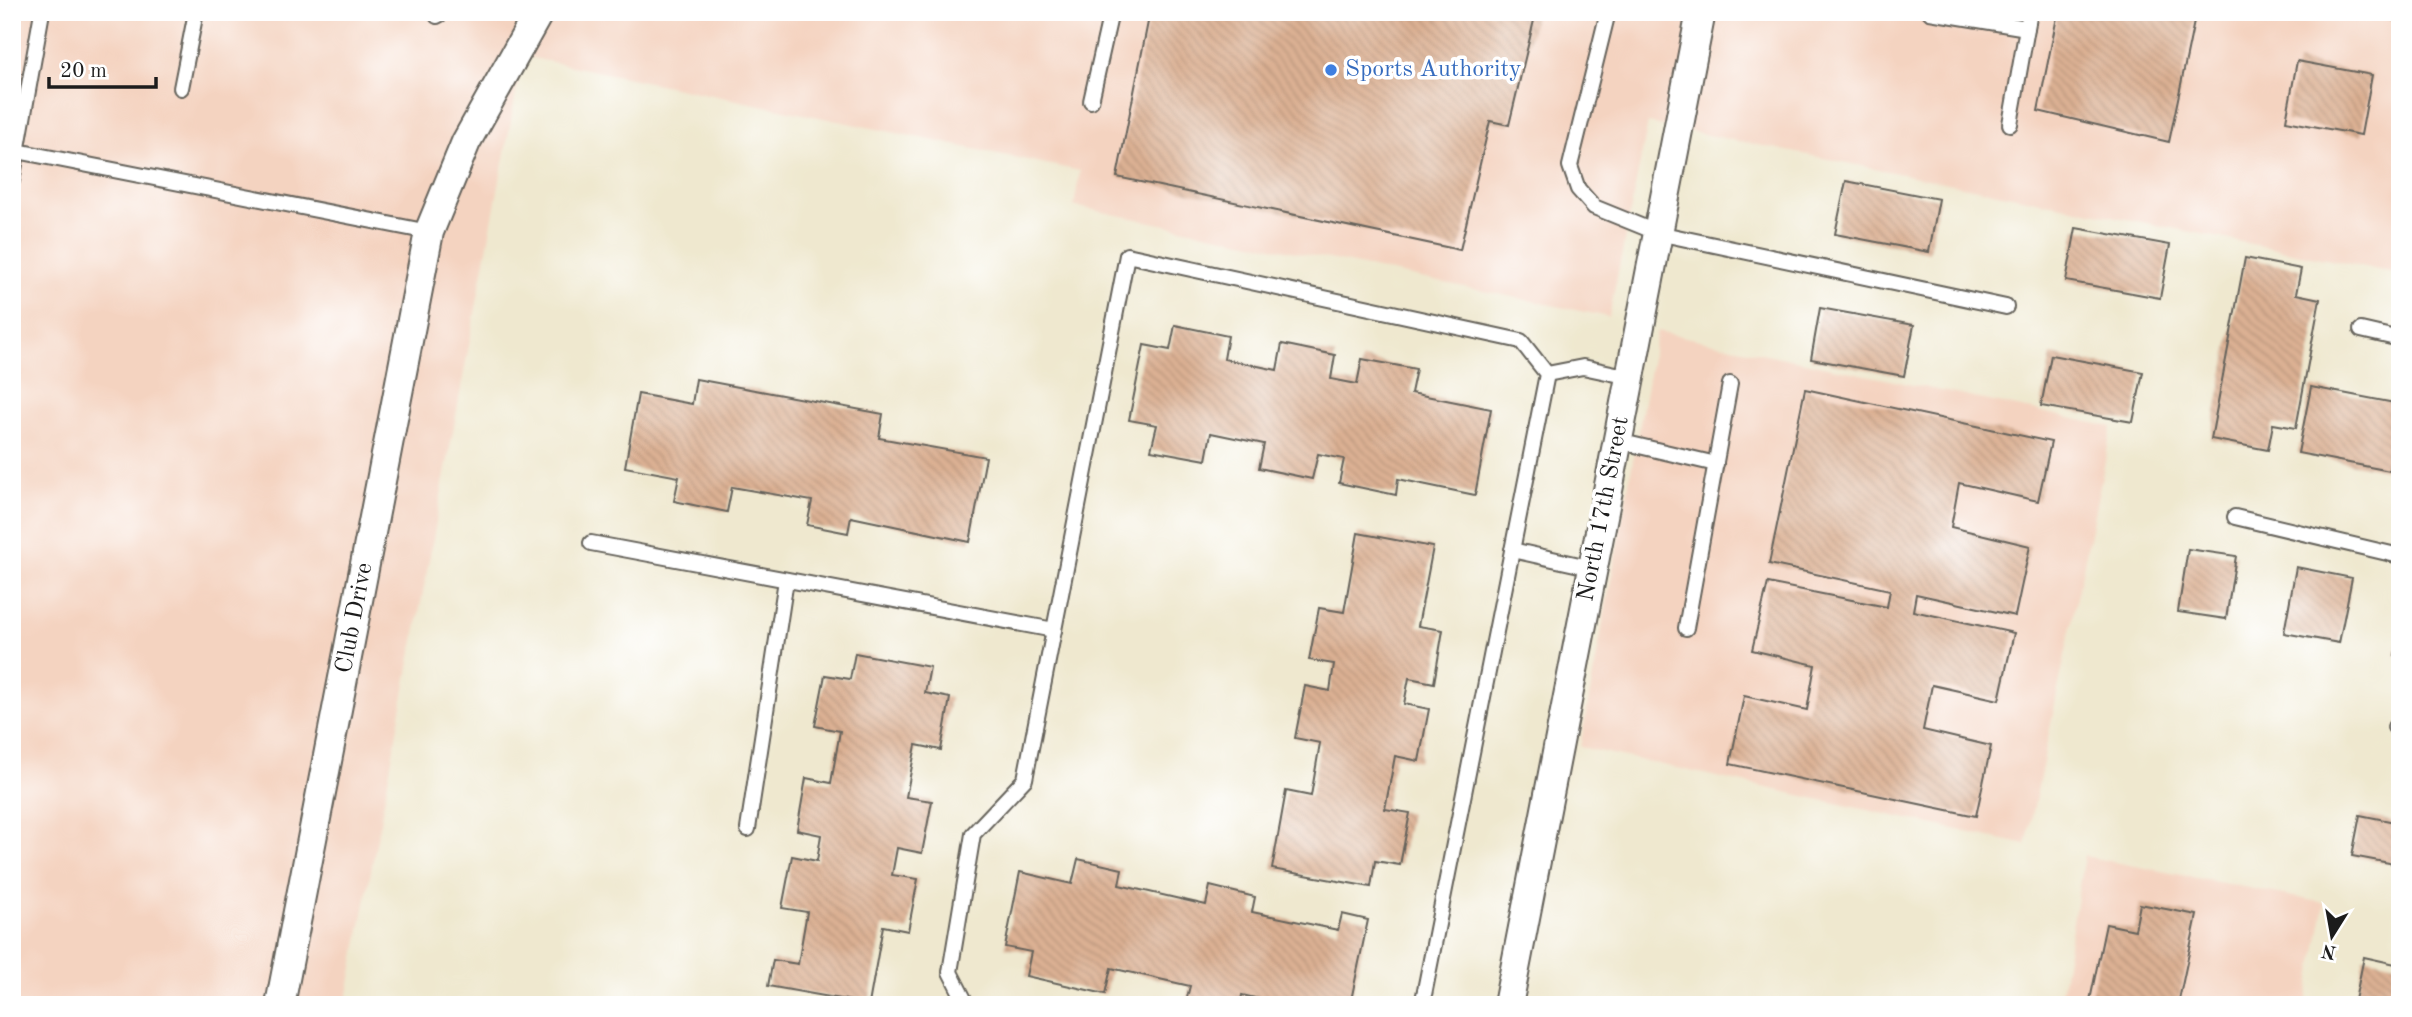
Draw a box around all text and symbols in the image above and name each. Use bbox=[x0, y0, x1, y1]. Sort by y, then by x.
scale bar bbox=[49, 46, 156, 90]
place label: Sports Authority bbox=[1345, 58, 1522, 82]
text: 20 m bbox=[60, 61, 107, 82]
marker: Sports Authority bbox=[1323, 62, 1339, 78]
street label: North 17th Street bbox=[1574, 414, 1634, 604]
street label: Club Drive bbox=[333, 561, 377, 675]
north arrow bbox=[2296, 902, 2366, 972]
text: N bbox=[2320, 939, 2338, 961]

